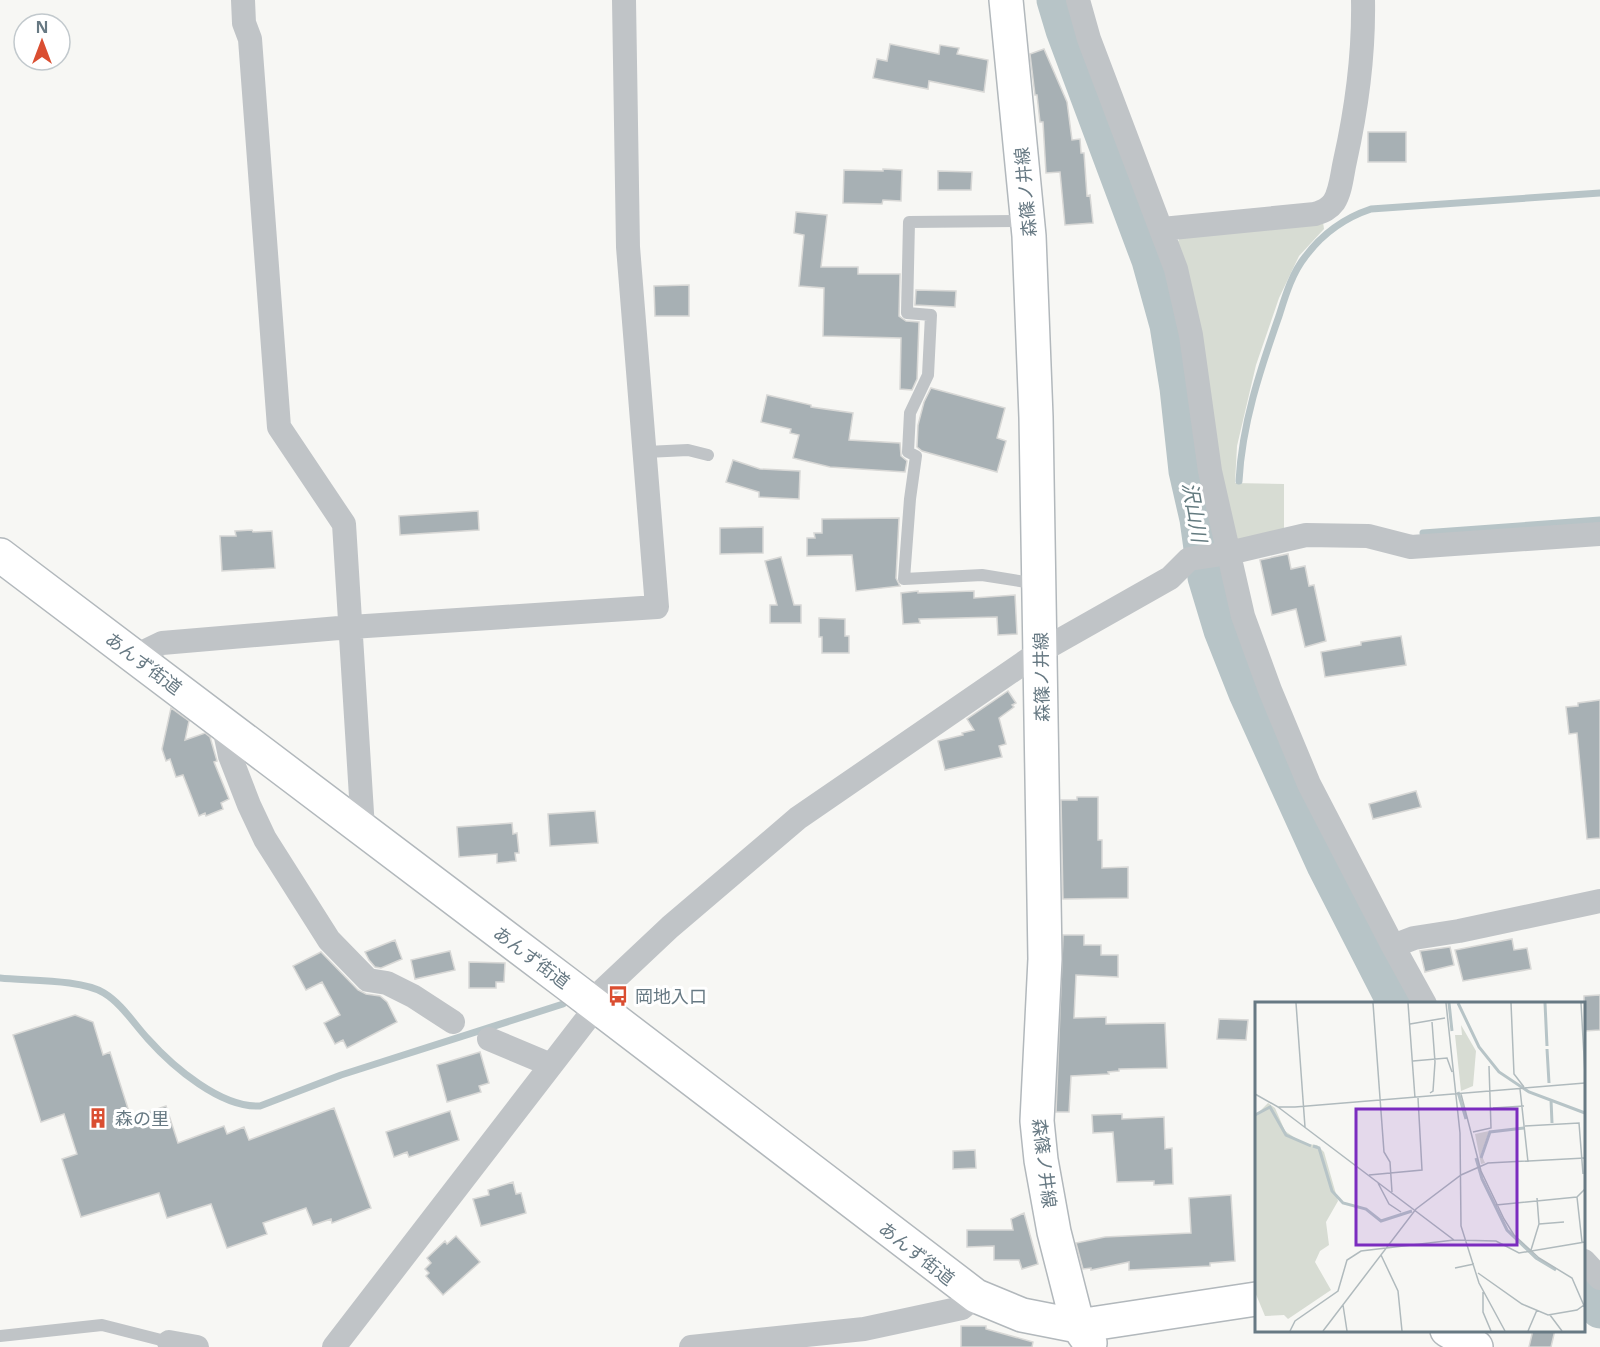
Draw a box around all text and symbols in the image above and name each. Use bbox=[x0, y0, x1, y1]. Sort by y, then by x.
north arrow bbox=[12, 12, 72, 72]
text: N bbox=[35, 16, 49, 38]
street label: 森篠ノ井線 bbox=[1009, 146, 1041, 238]
water label: 沢山川 bbox=[1176, 480, 1214, 546]
street label: あんず街道 bbox=[101, 626, 187, 700]
street label: 森篠ノ井線 bbox=[1028, 632, 1054, 722]
street label: あんず街道 bbox=[489, 920, 575, 994]
bus stop icon: 岡地入口 bbox=[606, 984, 630, 1008]
place label: 岡地入口 bbox=[635, 984, 707, 1008]
inset map bbox=[1255, 1002, 1585, 1332]
building icon: 森の里 bbox=[86, 1106, 110, 1130]
place label: 森の里 bbox=[115, 1106, 169, 1130]
street label: 森篠ノ井線 bbox=[1028, 1117, 1062, 1209]
street label: あんず街道 bbox=[874, 1216, 960, 1290]

